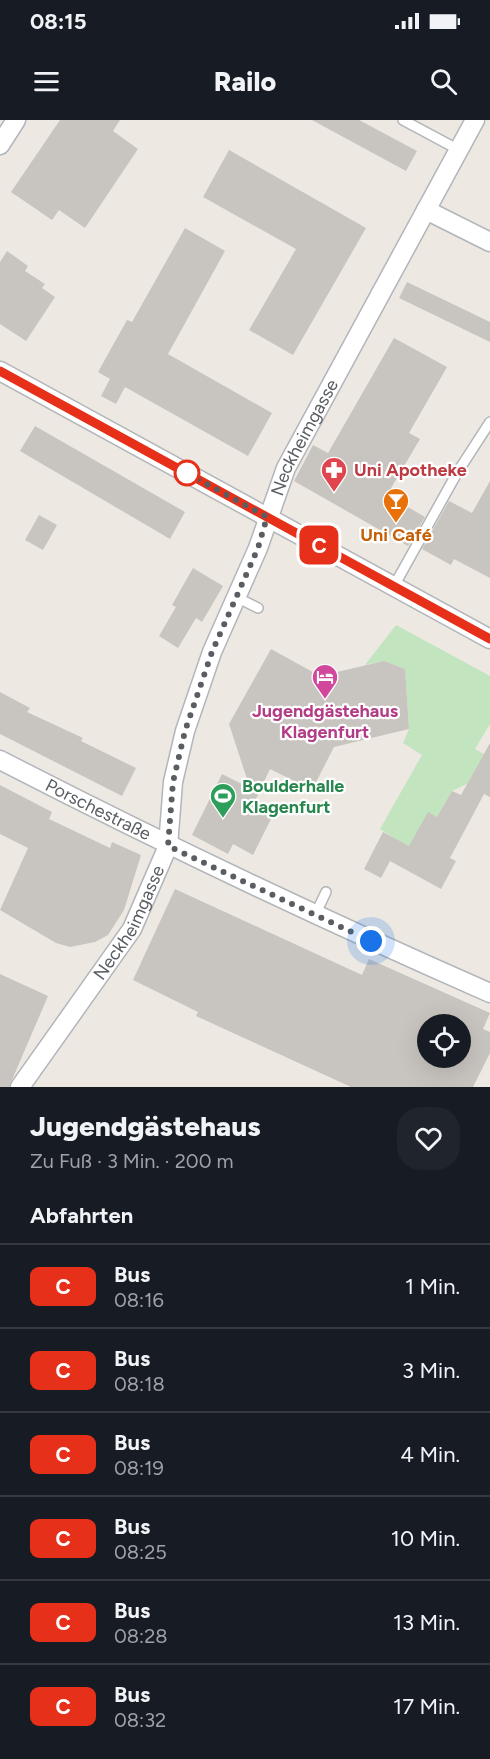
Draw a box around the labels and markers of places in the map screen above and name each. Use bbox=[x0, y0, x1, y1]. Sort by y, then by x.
pharmacy icon: Uni Apotheke bbox=[319, 455, 349, 493]
place label: Uni Apotheke bbox=[354, 459, 467, 481]
unlabelled marker bbox=[174, 460, 200, 486]
bar icon: Uni Café bbox=[381, 486, 411, 524]
place label: Uni Café bbox=[360, 524, 432, 546]
hotel icon: Jugendgästehaus Klagenfurt bbox=[310, 662, 340, 700]
place label: Jugendgästehaus Klagenfurt bbox=[252, 700, 399, 743]
place label: Boulderhalle Klagenfurt bbox=[242, 775, 344, 818]
sports icon: Boulderhalle Klagenfurt bbox=[208, 781, 238, 819]

